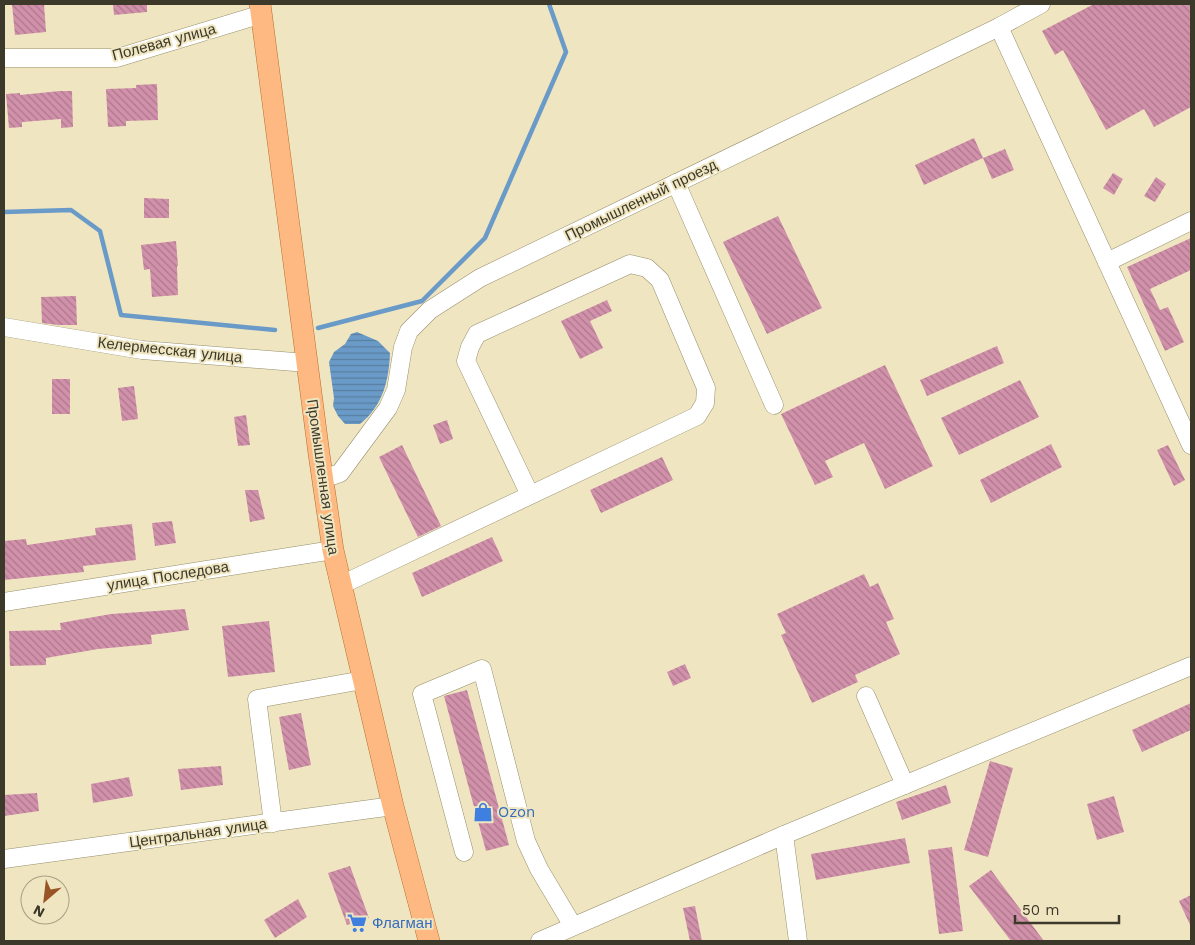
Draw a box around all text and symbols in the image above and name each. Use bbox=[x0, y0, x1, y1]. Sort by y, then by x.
street label: Полевая улица bbox=[110, 19, 218, 64]
street label: Промышленный проезд bbox=[562, 155, 720, 245]
street label: Келермесская улица bbox=[97, 333, 244, 367]
street label: Промышленная улица bbox=[303, 398, 343, 557]
street label: улица Последова bbox=[106, 557, 231, 595]
shop icon: Ozon bbox=[472, 801, 494, 823]
place label: Ozon bbox=[498, 803, 535, 821]
street label: Центральная улица bbox=[128, 814, 269, 852]
north arrow bbox=[20, 875, 70, 925]
scale bar bbox=[1015, 892, 1119, 924]
text: 50 m bbox=[1022, 901, 1059, 919]
text: N bbox=[31, 902, 47, 921]
supermarket icon: Флагман bbox=[346, 912, 368, 934]
place label: Флагман bbox=[372, 914, 432, 932]

